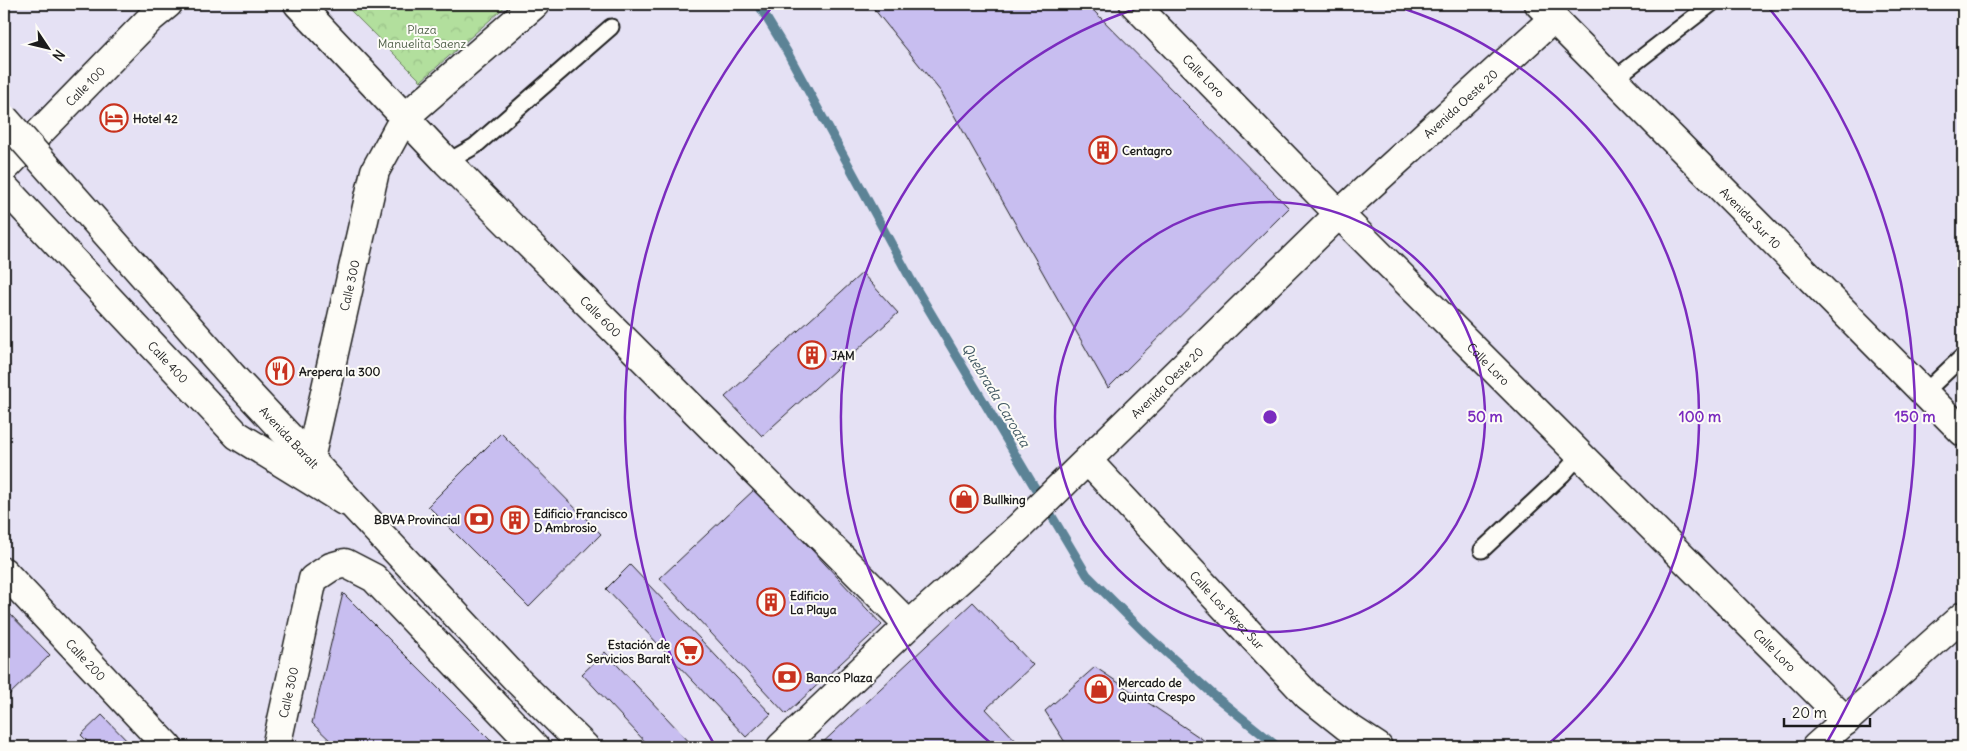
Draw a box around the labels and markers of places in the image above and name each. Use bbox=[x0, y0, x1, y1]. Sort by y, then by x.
hotel icon: Hotel 42 bbox=[99, 103, 129, 133]
place label: Hotel 42 bbox=[133, 111, 178, 126]
building icon: Centagro bbox=[1088, 135, 1118, 165]
place label: Centagro bbox=[1122, 143, 1172, 159]
building icon: JAM bbox=[797, 340, 827, 370]
place label: JAM bbox=[831, 348, 855, 363]
restaurant icon: Arepera la 300 bbox=[265, 356, 295, 386]
place label: Arepera la 300 bbox=[299, 364, 381, 380]
centre of rings bbox=[1261, 408, 1279, 426]
shop icon: Bullking bbox=[949, 484, 979, 514]
place label: Bullking bbox=[983, 492, 1026, 508]
bank icon: BBVA Provincial bbox=[464, 504, 494, 534]
building icon: Edificio Francisco D Ambrosio bbox=[500, 505, 530, 535]
place label: Edificio Francisco D Ambrosio bbox=[534, 506, 628, 535]
place label: BBVA Provincial bbox=[374, 512, 460, 527]
building icon: Edificio La Playa bbox=[756, 587, 786, 617]
place label: Edificio La Playa bbox=[790, 588, 837, 618]
supermarket icon: Estación de Servicios Baralt bbox=[674, 636, 704, 666]
place label: Estación de Servicios Baralt bbox=[587, 637, 671, 666]
bank icon: Banco Plaza bbox=[772, 662, 802, 692]
place label: Banco Plaza bbox=[806, 670, 873, 685]
shop icon: Mercado de Quinta Crespo bbox=[1084, 674, 1114, 704]
place label: Mercado de Quinta Crespo bbox=[1118, 675, 1195, 705]

